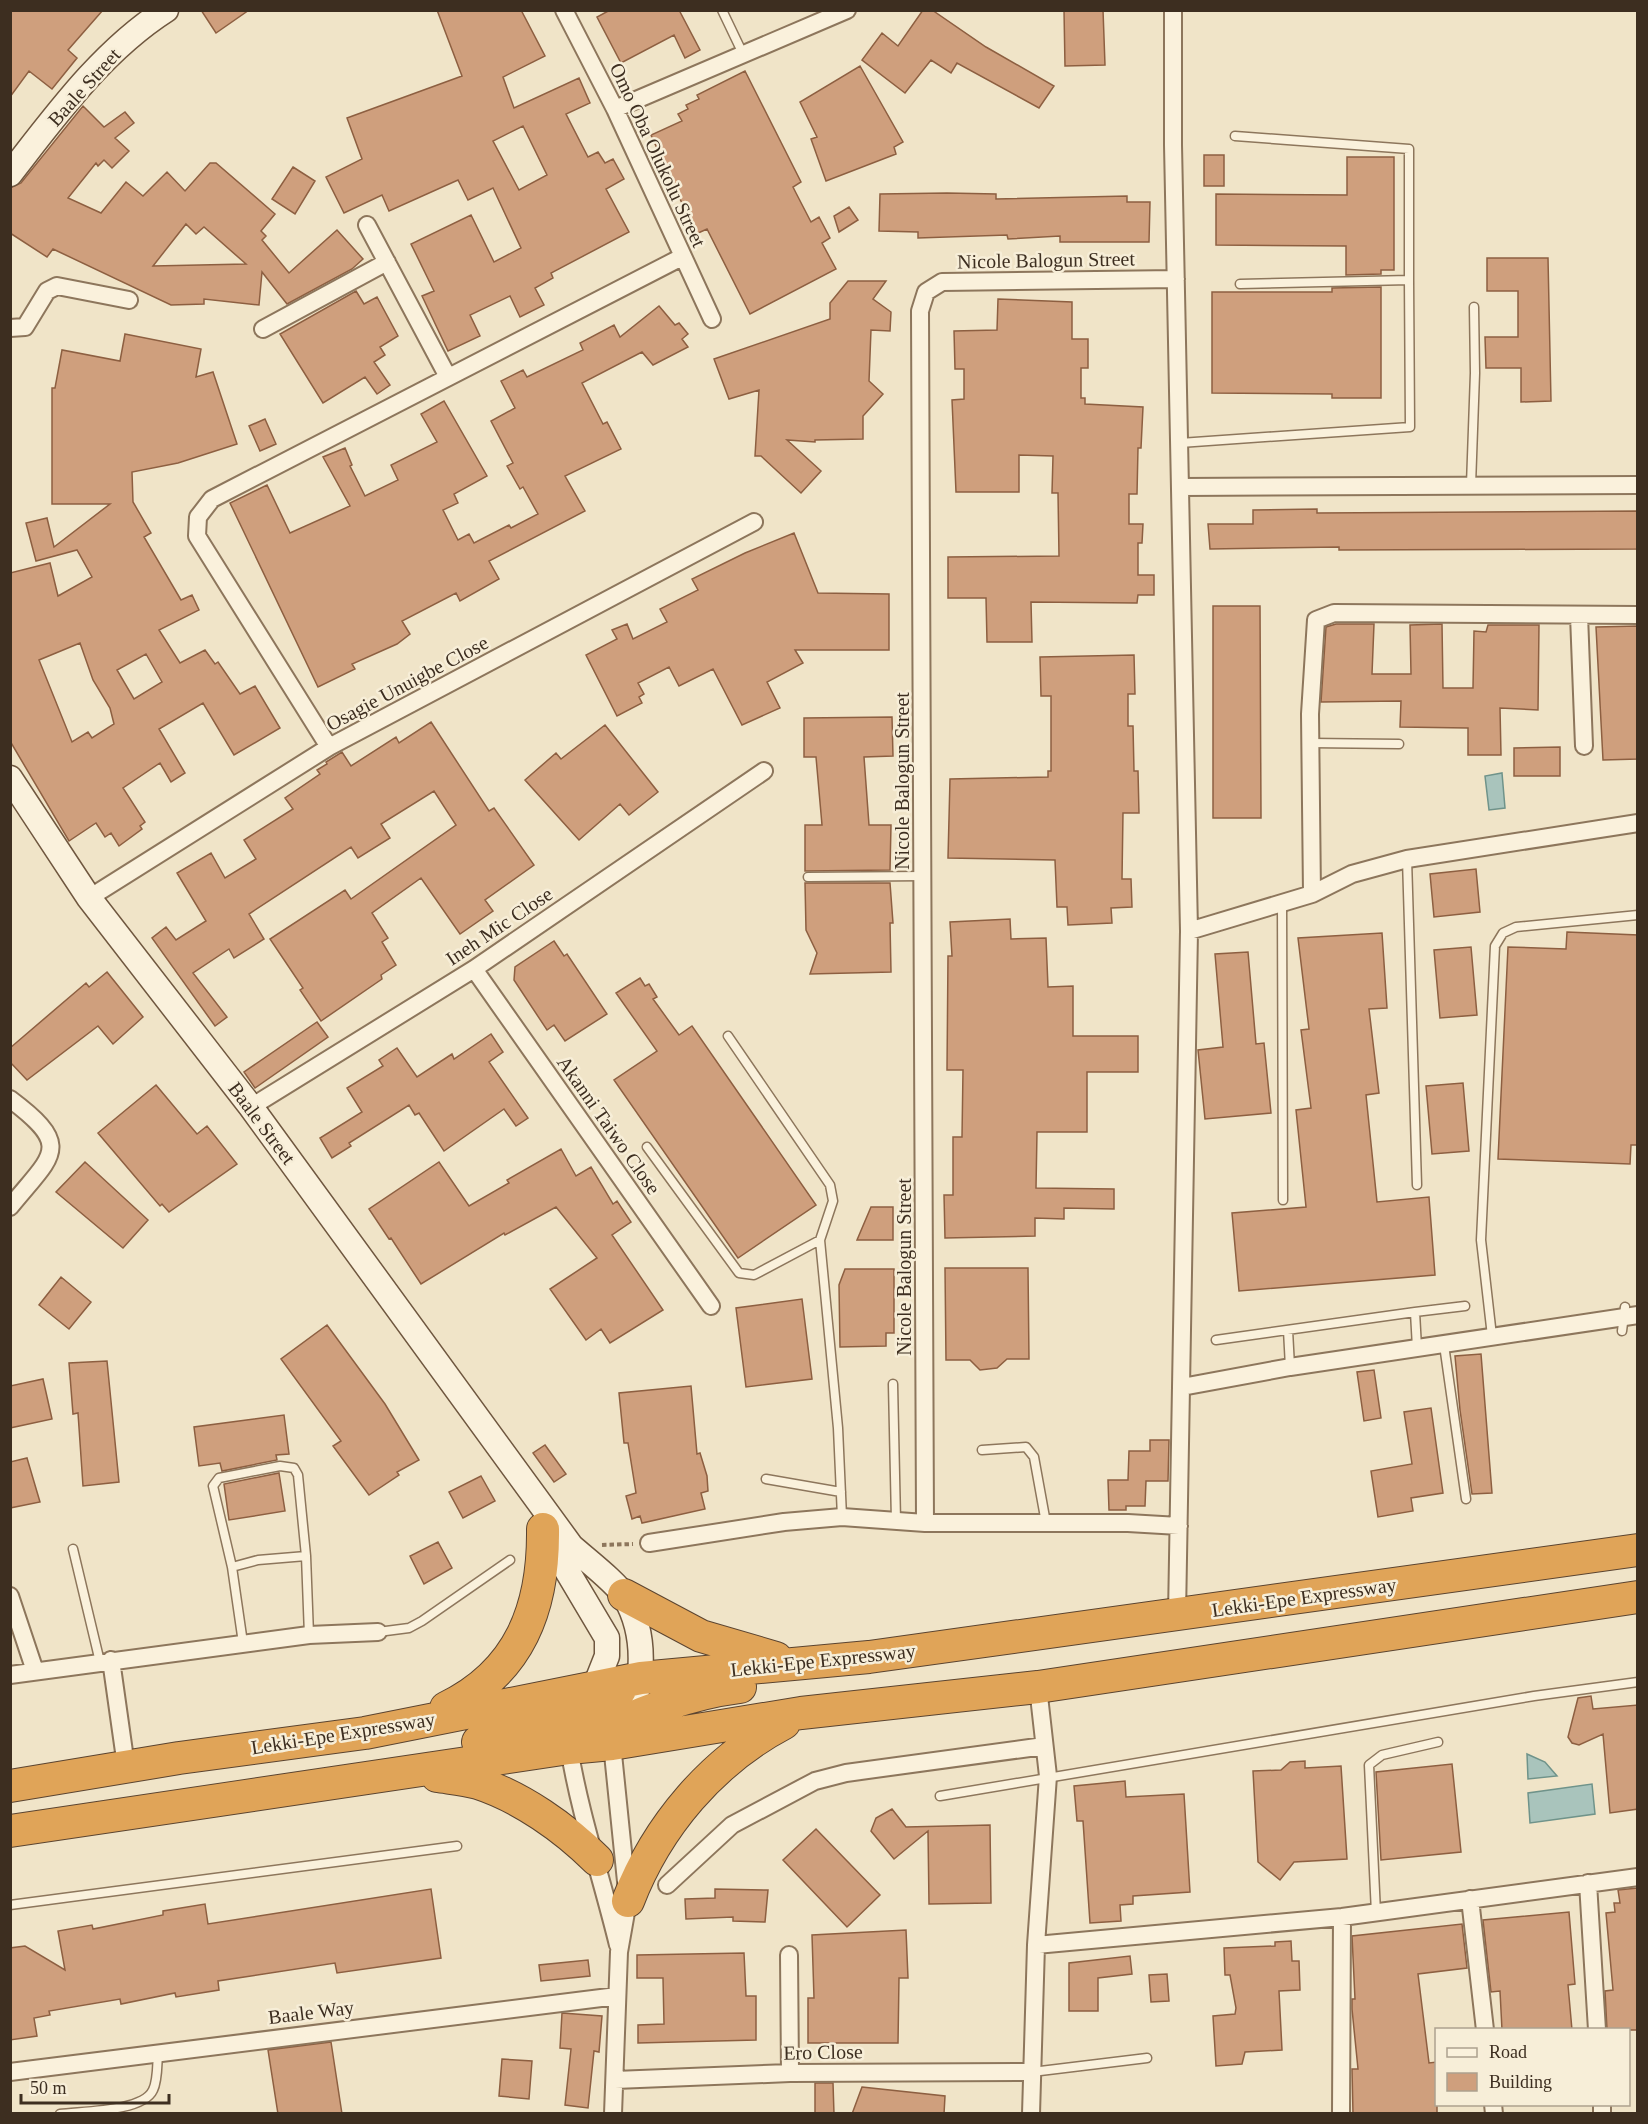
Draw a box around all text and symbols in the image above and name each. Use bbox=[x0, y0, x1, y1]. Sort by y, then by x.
street label: Baale Street bbox=[43, 43, 125, 130]
street label: Omo Oba Olukolu Street bbox=[606, 59, 711, 251]
street label: Nicole Balogun Street bbox=[957, 247, 1136, 274]
street label: Osagie Unuigbe Close bbox=[322, 631, 492, 736]
street label: Nicole Balogun Street bbox=[891, 692, 914, 870]
street label: Ineh Mic Close bbox=[442, 882, 556, 970]
street label: Akanni Taiwo Close bbox=[553, 1052, 665, 1198]
street label: Baale Street bbox=[224, 1078, 300, 1169]
street label: Nicole Balogun Street bbox=[893, 1178, 916, 1356]
street label: Lekki-Epe Expressway bbox=[1210, 1573, 1398, 1622]
street label: Lekki-Epe Expressway bbox=[729, 1639, 917, 1682]
street label: Lekki-Epe Expressway bbox=[249, 1708, 437, 1759]
street label: Baale Way bbox=[267, 1996, 355, 2029]
legend bbox=[1435, 2028, 1630, 2106]
street label: Ero Close bbox=[783, 2040, 863, 2064]
text: Road bbox=[1489, 2042, 1527, 2062]
scale bar bbox=[21, 2067, 170, 2105]
text: Building bbox=[1489, 2072, 1552, 2092]
text: 50 m bbox=[30, 2078, 67, 2098]

